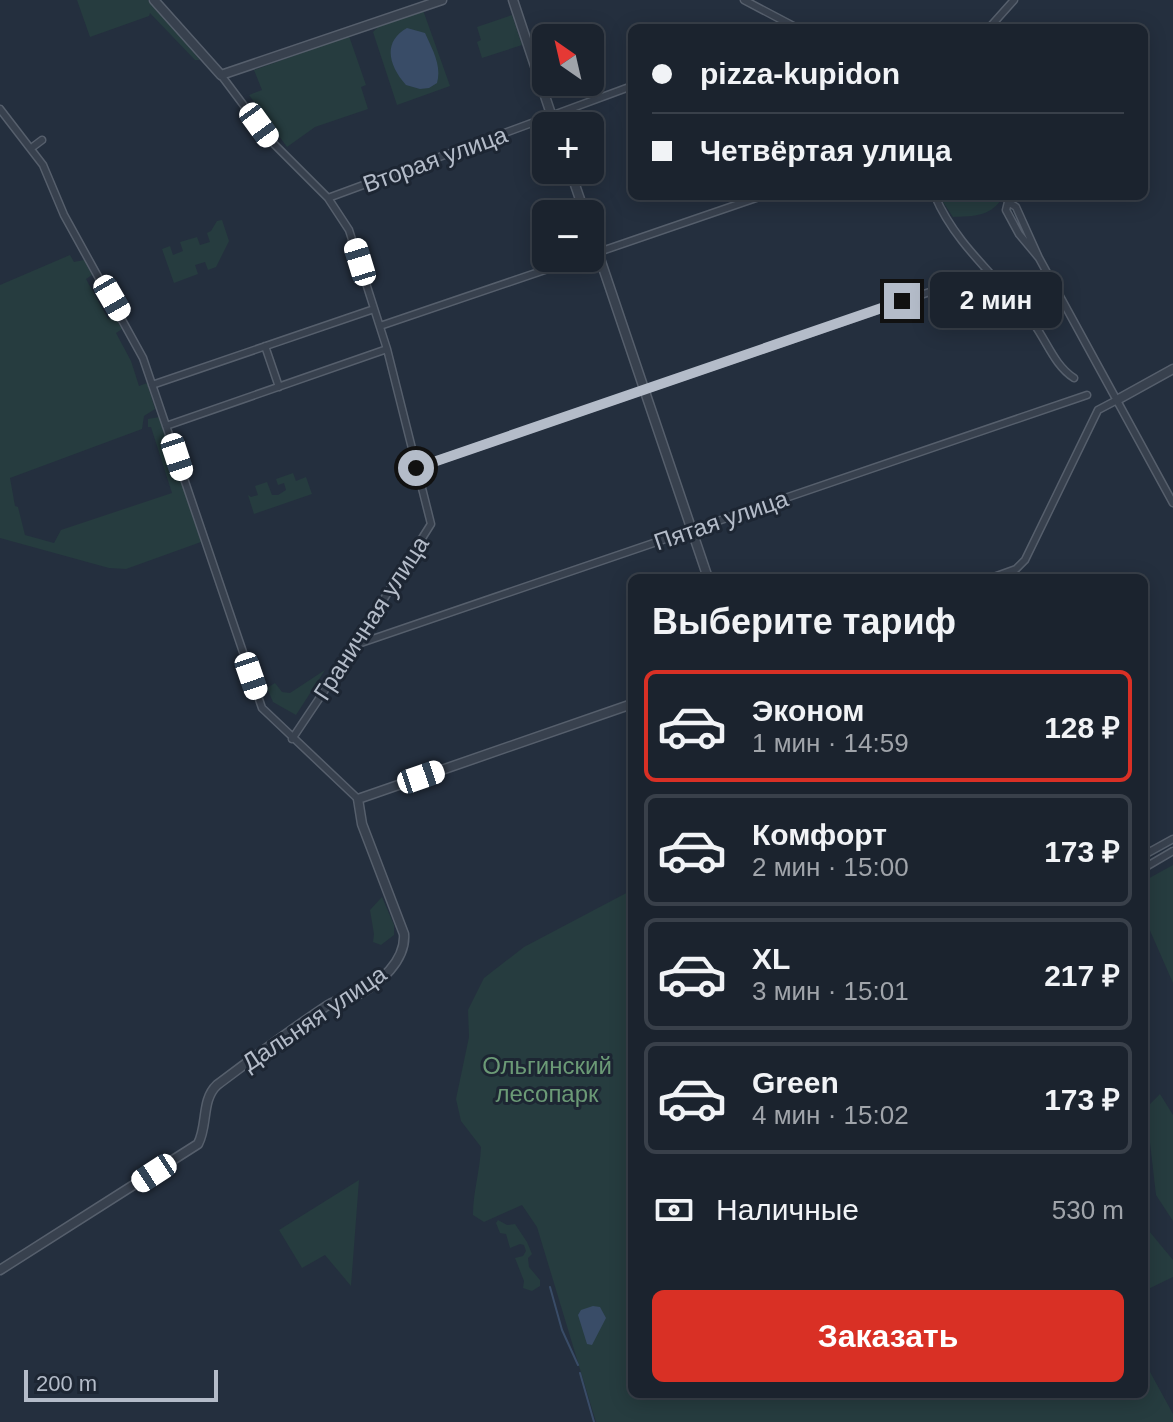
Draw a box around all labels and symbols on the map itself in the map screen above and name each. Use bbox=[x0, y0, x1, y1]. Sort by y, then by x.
north arrow bbox=[532, 24, 604, 96]
car bbox=[235, 99, 283, 151]
street label: Вторая улица bbox=[359, 120, 511, 198]
car bbox=[342, 236, 378, 288]
car bbox=[90, 271, 134, 325]
callout: 2 мин bbox=[930, 273, 1062, 329]
route end bbox=[884, 283, 920, 319]
car bbox=[158, 430, 196, 484]
route start bbox=[398, 450, 434, 486]
street label: Пятая улица bbox=[650, 484, 792, 556]
street label: Граничная улица bbox=[308, 531, 434, 705]
car bbox=[232, 649, 270, 703]
car bbox=[394, 758, 448, 796]
street label: Дальняя улица bbox=[237, 959, 392, 1076]
park label: Ольгинский лесопарк bbox=[482, 1052, 612, 1107]
car bbox=[127, 1150, 181, 1196]
scale bar bbox=[24, 1366, 218, 1402]

